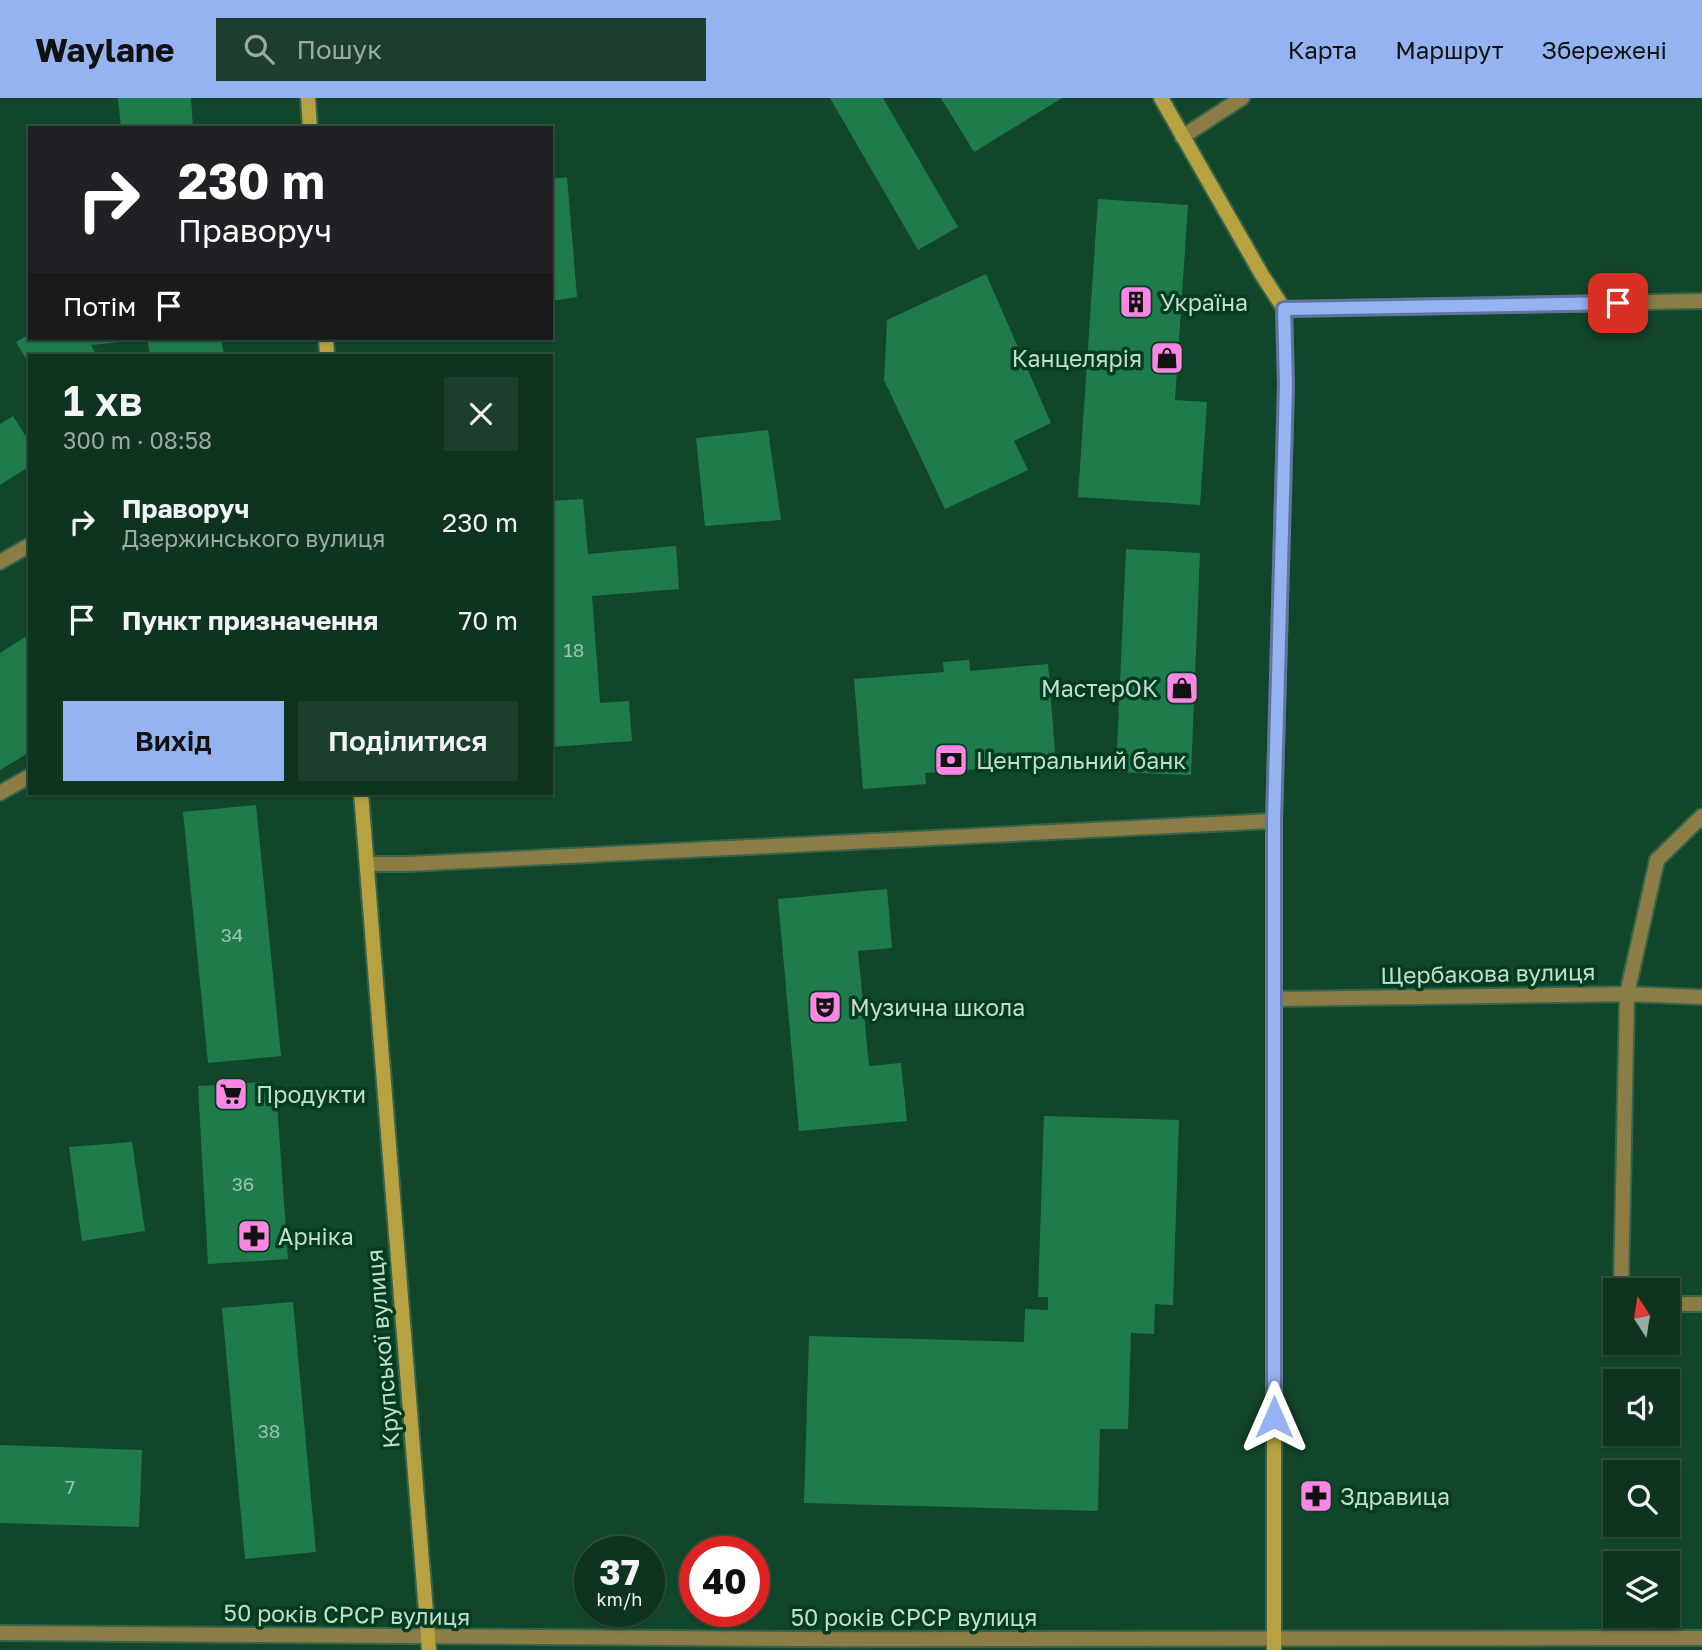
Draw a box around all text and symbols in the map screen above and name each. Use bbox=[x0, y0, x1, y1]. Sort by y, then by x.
search box bbox=[216, 18, 706, 81]
text: Waylane bbox=[35, 30, 174, 69]
icon: search bbox=[240, 30, 278, 68]
text: Пошук bbox=[296, 34, 382, 65]
text: Карта bbox=[1288, 35, 1357, 64]
text: Маршрут bbox=[1395, 35, 1504, 64]
text: Збережені bbox=[1542, 35, 1667, 64]
text: 230 m bbox=[178, 151, 325, 210]
icon: right bbox=[63, 154, 154, 245]
text: Праворуч bbox=[178, 211, 332, 249]
pin bbox=[1588, 273, 1648, 333]
building icon: Україна bbox=[1117, 283, 1155, 321]
icon: arrive bbox=[1599, 284, 1637, 322]
icon: arrive bbox=[150, 287, 188, 325]
place label: Україна bbox=[1160, 288, 1248, 316]
text: Потім bbox=[63, 291, 136, 322]
shop icon: Канцелярія bbox=[1148, 339, 1186, 377]
place label: Канцелярія bbox=[1012, 344, 1142, 372]
text: 1 хв bbox=[63, 375, 143, 425]
button: close bbox=[444, 377, 518, 451]
text: 300 m · 08:58 bbox=[63, 426, 212, 454]
text: Праворуч bbox=[122, 493, 250, 524]
icon: right bbox=[63, 503, 101, 541]
text: 230 m bbox=[442, 507, 518, 538]
text: Дзержинського вулиця bbox=[122, 524, 385, 552]
icon: arrive bbox=[63, 601, 101, 639]
text: Пункт призначення bbox=[122, 605, 378, 636]
text: 70 m bbox=[459, 605, 518, 636]
house number: 18 bbox=[564, 638, 584, 661]
shop icon: МастерОК bbox=[1163, 669, 1201, 707]
place label: МастерОК bbox=[1041, 674, 1158, 702]
button: Вихід bbox=[63, 701, 284, 781]
button: Поділитися bbox=[298, 701, 518, 781]
bank icon: Центральний банк bbox=[932, 741, 970, 779]
place label: Центральний банк bbox=[976, 746, 1186, 774]
house number: 34 bbox=[221, 923, 243, 946]
street label: Щербакова вулиця bbox=[1380, 957, 1596, 989]
theatre icon: Музична школа bbox=[806, 988, 844, 1026]
place label: Музична школа bbox=[850, 993, 1025, 1021]
supermarket icon: Продукти bbox=[212, 1075, 250, 1113]
place label: Продукти bbox=[256, 1080, 366, 1108]
house number: 36 bbox=[232, 1172, 254, 1195]
pharmacy icon: Арніка bbox=[235, 1217, 273, 1255]
place label: Арніка bbox=[278, 1222, 354, 1250]
street label: Крупської вулиця bbox=[359, 1248, 405, 1450]
north arrow bbox=[1603, 1278, 1680, 1354]
map controls bbox=[1603, 1278, 1680, 1628]
button: sound bbox=[1603, 1369, 1680, 1446]
position arrow bbox=[1237, 1380, 1311, 1454]
house number: 38 bbox=[258, 1419, 280, 1442]
button: search bbox=[1603, 1460, 1680, 1537]
house number: 7 bbox=[65, 1475, 75, 1498]
pharmacy icon: Здравица bbox=[1297, 1477, 1335, 1515]
place label: Здравица bbox=[1340, 1482, 1450, 1510]
speed limit sign: 40 bbox=[679, 1536, 770, 1627]
text: 37 bbox=[599, 1551, 640, 1593]
button: layers bbox=[1603, 1551, 1680, 1628]
text: km/h bbox=[597, 1588, 642, 1610]
street label: 50 років СРСР вулиця bbox=[223, 1598, 471, 1630]
street label: 50 років СРСР вулиця bbox=[791, 1603, 1037, 1631]

